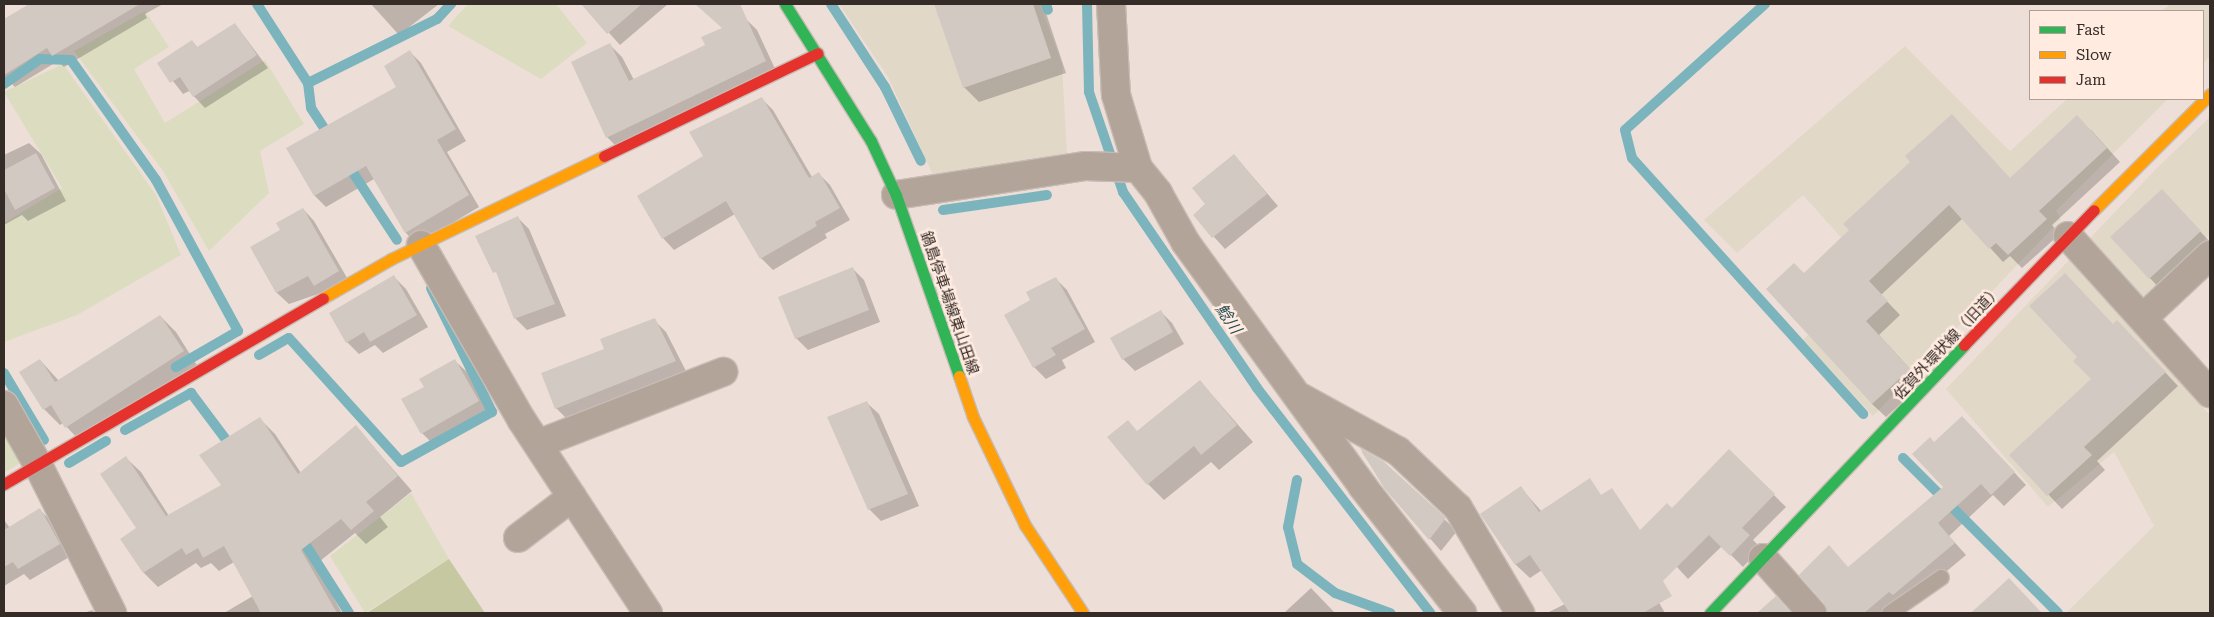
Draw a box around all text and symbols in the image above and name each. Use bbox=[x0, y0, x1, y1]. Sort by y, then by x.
legend bbox=[2029, 10, 2204, 100]
text: Fast bbox=[2076, 21, 2105, 39]
text: Slow bbox=[2076, 46, 2111, 64]
text: Jam bbox=[2076, 71, 2106, 89]
street label: 鍋島停車場線東山田線 bbox=[916, 229, 982, 377]
street label: 佐賀外環状線（旧道） bbox=[1890, 282, 2006, 404]
water label: 鯰川 bbox=[1211, 300, 1245, 338]

